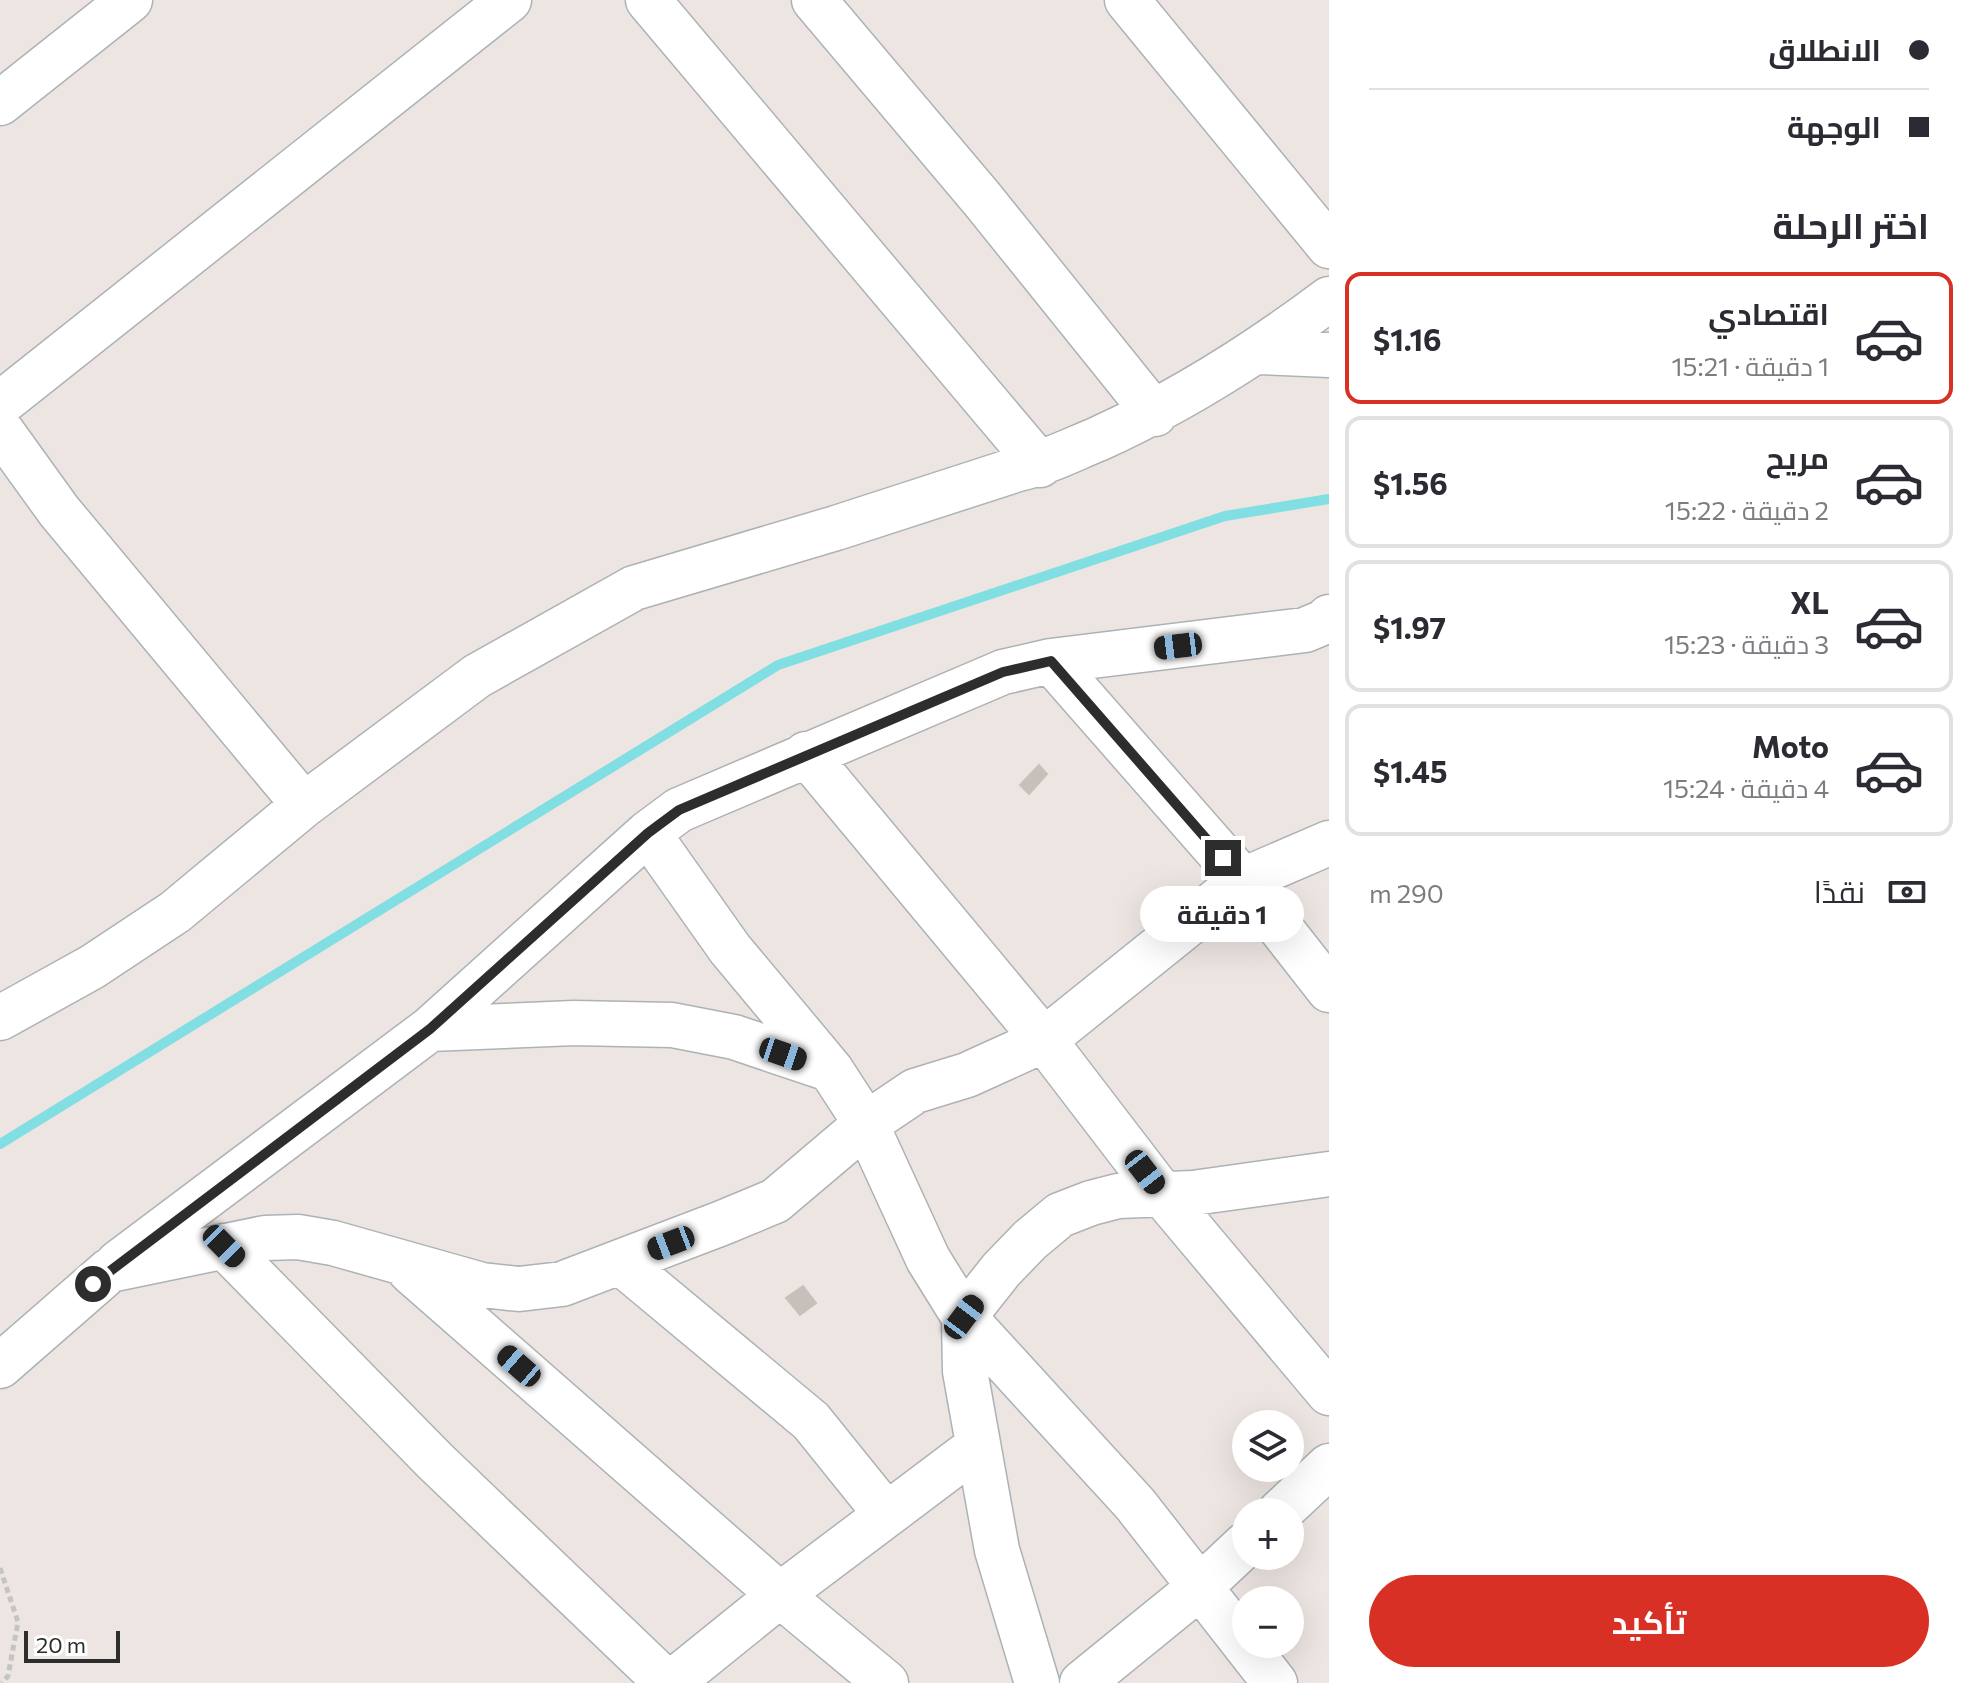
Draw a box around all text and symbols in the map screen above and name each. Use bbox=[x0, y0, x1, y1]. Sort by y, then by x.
text: الانطلاق bbox=[1768, 30, 1881, 67]
text: الوجهة bbox=[1787, 107, 1881, 144]
text: اختر الرحلة bbox=[1773, 202, 1929, 246]
text: اقتصادي bbox=[1708, 294, 1829, 331]
icon: car bbox=[1853, 302, 1925, 374]
text: $1.16 bbox=[1373, 320, 1442, 357]
text: 1 دقيقة · 15:21 bbox=[1671, 350, 1829, 381]
text: مريح bbox=[1766, 438, 1829, 475]
icon: car bbox=[1853, 446, 1925, 518]
text: $1.56 bbox=[1373, 464, 1448, 501]
text: 2 دقيقة · 15:22 bbox=[1665, 494, 1829, 525]
text: XL bbox=[1790, 583, 1829, 620]
icon: car bbox=[1853, 590, 1925, 662]
text: $1.97 bbox=[1373, 608, 1446, 645]
text: 3 دقيقة · 15:23 bbox=[1664, 628, 1829, 659]
car bbox=[1153, 631, 1203, 661]
text: Moto bbox=[1752, 727, 1829, 764]
icon: car bbox=[1853, 734, 1925, 806]
text: $1.45 bbox=[1373, 752, 1447, 789]
text: 4 دقيقة · 15:24 bbox=[1663, 772, 1829, 803]
route end bbox=[1205, 840, 1241, 876]
icon: cash bbox=[1885, 870, 1929, 914]
text: نقدًا bbox=[1814, 872, 1865, 909]
text: 290 m bbox=[1369, 877, 1444, 908]
callout: 1 دقيقة bbox=[1141, 886, 1305, 942]
text: 1 دقيقة bbox=[1177, 898, 1267, 929]
car bbox=[756, 1035, 810, 1073]
car bbox=[1121, 1146, 1169, 1198]
car bbox=[199, 1221, 249, 1271]
car bbox=[644, 1223, 698, 1263]
route start bbox=[75, 1266, 111, 1302]
car bbox=[940, 1291, 988, 1343]
car bbox=[493, 1341, 545, 1391]
map controls bbox=[1232, 1410, 1304, 1658]
button: layers bbox=[1232, 1410, 1304, 1482]
button: + bbox=[1232, 1498, 1304, 1570]
button: تأكيد bbox=[1369, 1575, 1929, 1667]
button: − bbox=[1232, 1586, 1304, 1658]
scale bar bbox=[24, 1627, 120, 1663]
text: 20 m bbox=[36, 1631, 86, 1658]

